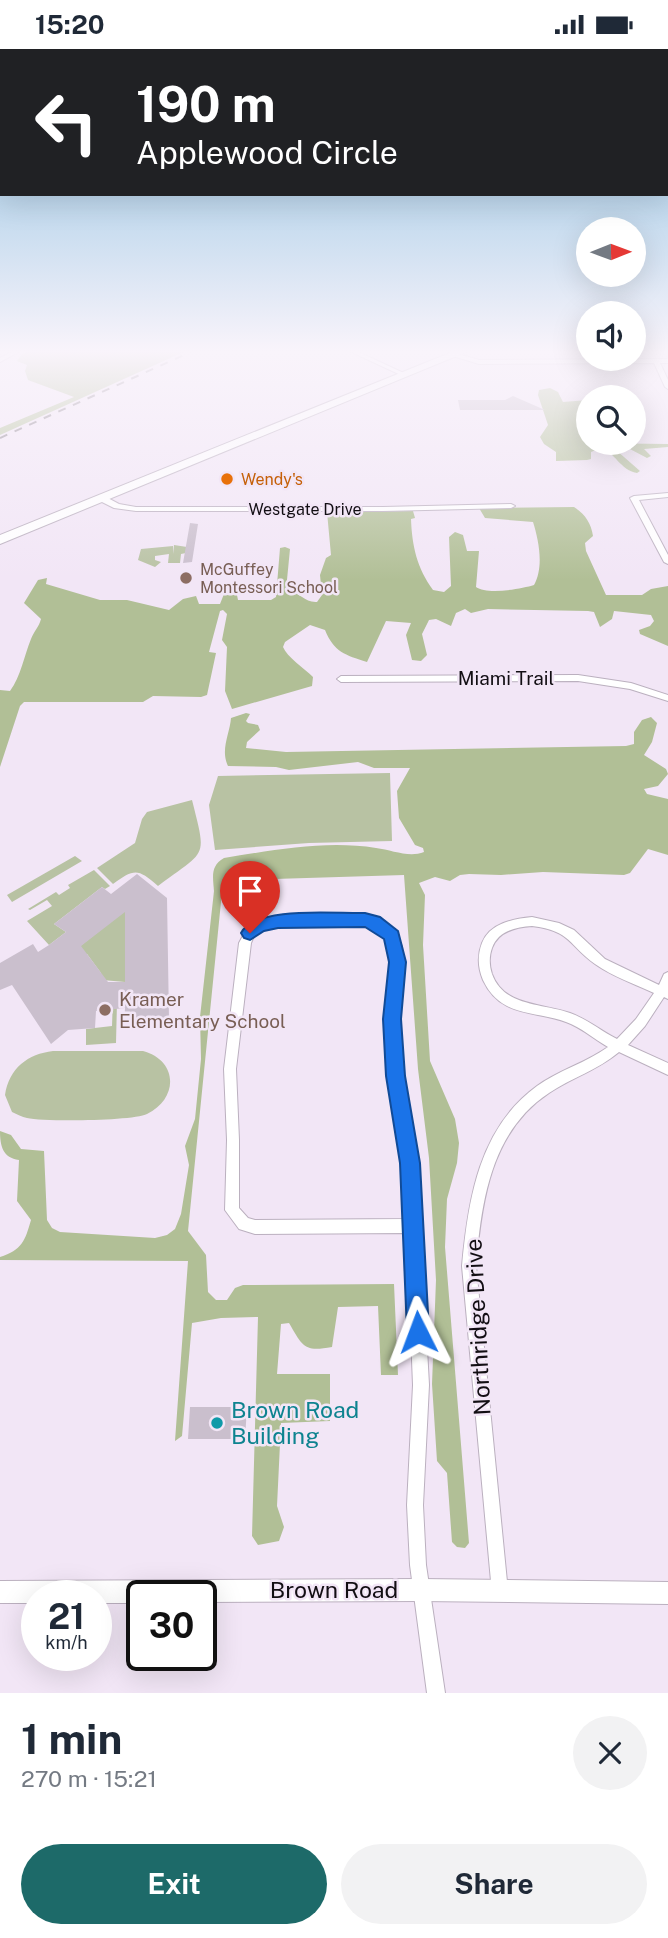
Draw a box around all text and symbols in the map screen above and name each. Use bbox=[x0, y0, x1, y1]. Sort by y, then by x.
text: 15:20 bbox=[35, 9, 104, 40]
text: 190 m bbox=[136, 75, 276, 133]
icon: left bbox=[21, 77, 112, 168]
text: Applewood Circle bbox=[136, 134, 398, 171]
north arrow bbox=[576, 217, 646, 287]
map controls bbox=[576, 217, 646, 455]
button: sound bbox=[576, 301, 646, 371]
button: search bbox=[576, 385, 646, 455]
place label: Wendy's bbox=[241, 470, 303, 489]
marker: Wendy's bbox=[219, 471, 235, 487]
street label: Westgate Drive bbox=[248, 500, 362, 519]
place label: McGuffey Montessori School bbox=[200, 560, 338, 597]
marker: McGuffey Montessori School bbox=[178, 570, 194, 586]
street label: Miami Trail bbox=[458, 667, 554, 689]
pin bbox=[220, 861, 280, 933]
icon: arrive bbox=[231, 872, 269, 910]
place label: Kramer Elementary School bbox=[119, 988, 286, 1032]
marker: Kramer Elementary School bbox=[97, 1002, 113, 1018]
street label: Northridge Drive bbox=[459, 1238, 496, 1416]
position arrow bbox=[381, 1295, 455, 1369]
place label: Brown Road Building bbox=[231, 1396, 359, 1449]
marker: Brown Road Building bbox=[209, 1415, 225, 1431]
street label: Brown Road bbox=[270, 1576, 398, 1603]
speed limit sign: 30 bbox=[126, 1580, 217, 1671]
text: 21 bbox=[48, 1596, 85, 1637]
text: km/h bbox=[45, 1632, 88, 1653]
text: 1 min bbox=[21, 1714, 122, 1763]
button: close bbox=[573, 1716, 647, 1790]
text: 270 m · 15:21 bbox=[21, 1765, 157, 1792]
button: Exit bbox=[21, 1844, 327, 1924]
button: Share bbox=[341, 1844, 647, 1924]

